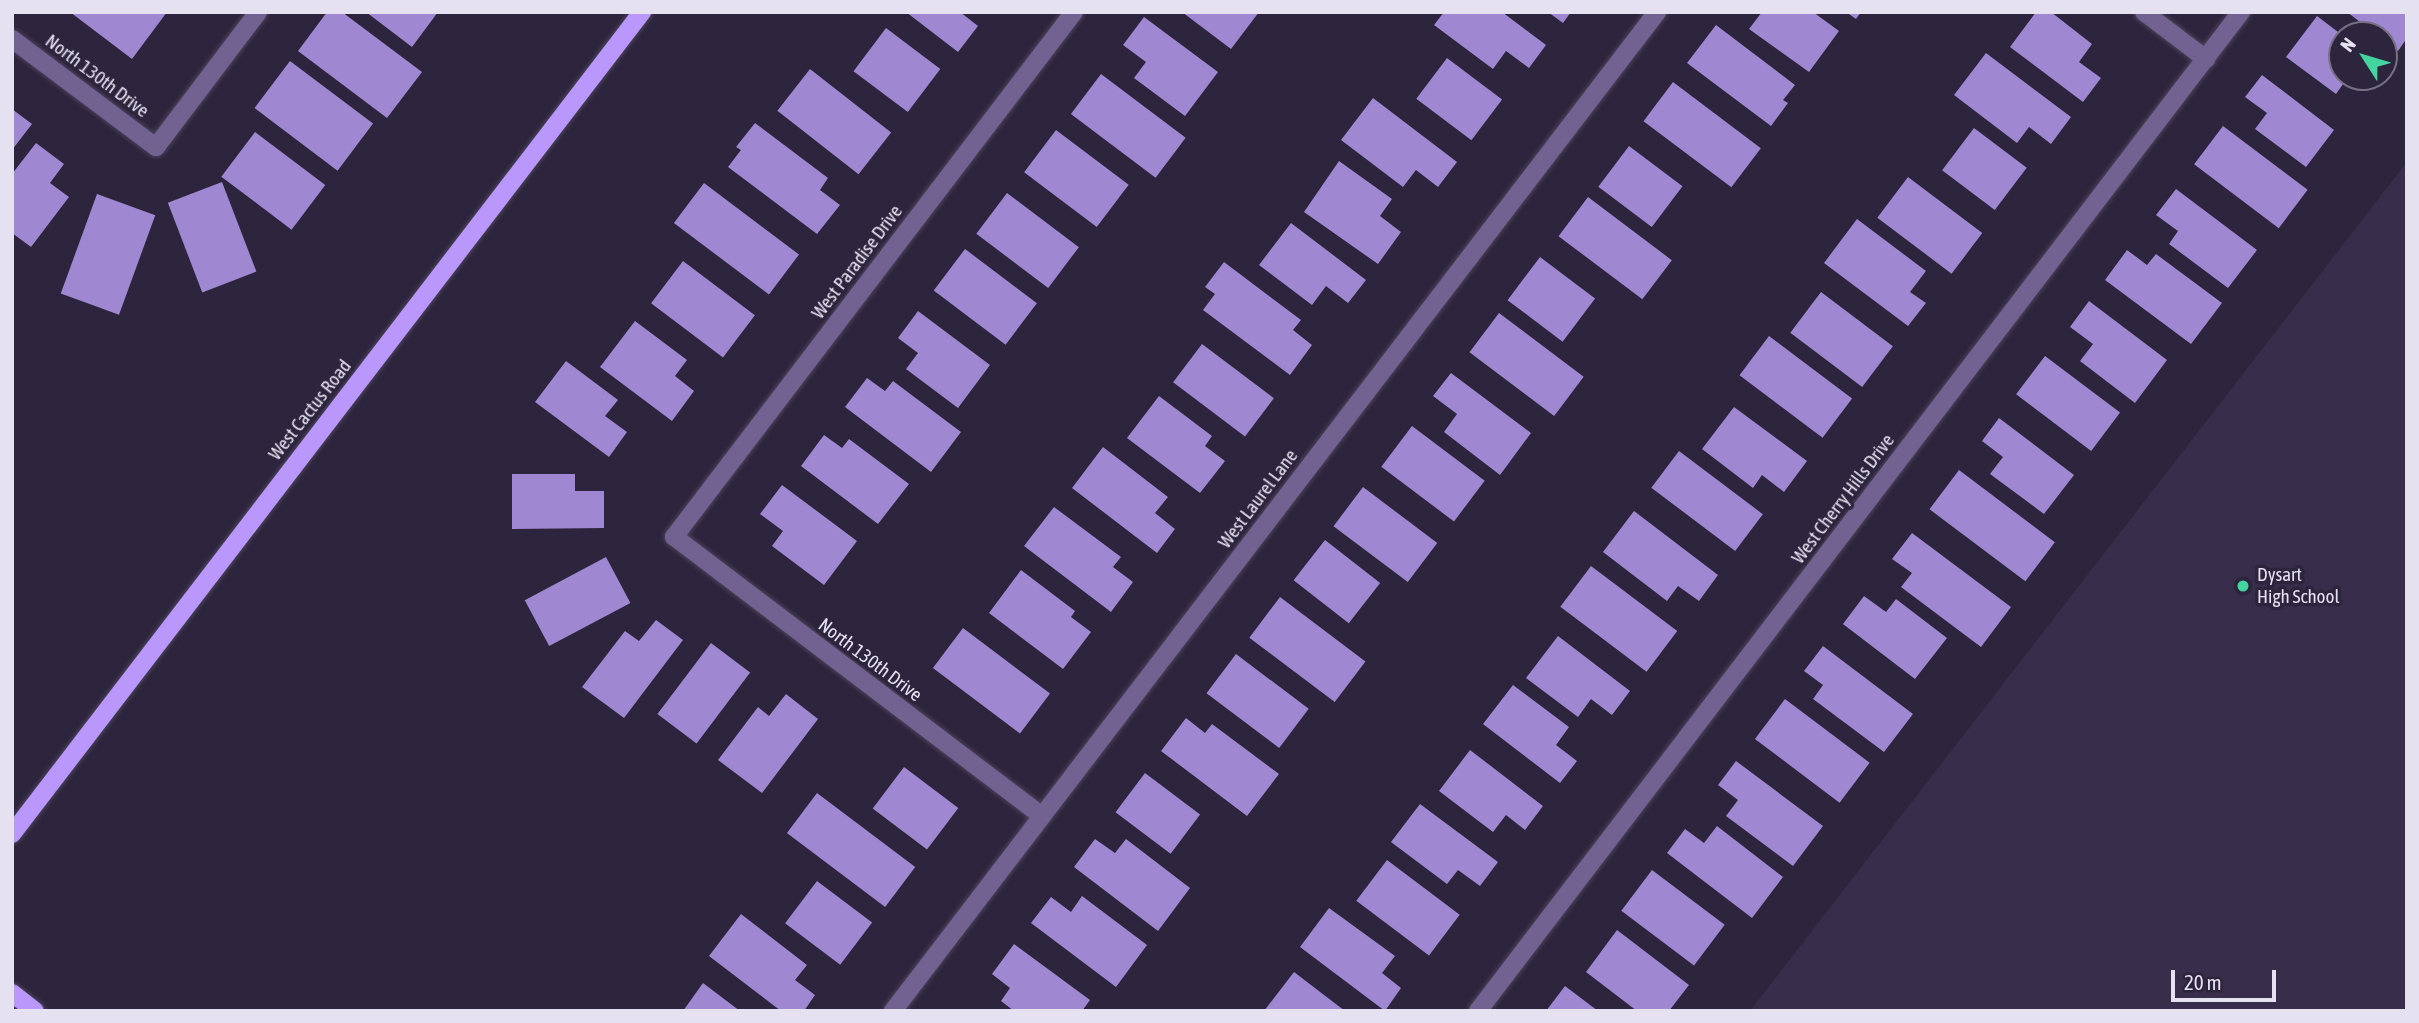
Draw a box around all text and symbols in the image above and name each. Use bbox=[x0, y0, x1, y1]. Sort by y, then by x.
north arrow bbox=[2328, 21, 2398, 91]
street label: North 130th Drive bbox=[41, 30, 153, 122]
text: N bbox=[2336, 33, 2360, 56]
street label: West Paradise Drive bbox=[807, 201, 907, 323]
street label: West Cactus Road bbox=[264, 355, 356, 465]
street label: West Cherry Hills Drive bbox=[1787, 430, 1899, 568]
street label: West Laurel Lane bbox=[1213, 445, 1303, 553]
place label: Dysart High School bbox=[2257, 564, 2340, 608]
marker: Dysart High School bbox=[2235, 578, 2251, 594]
street label: North 130th Drive bbox=[814, 614, 926, 706]
scale bar bbox=[2174, 956, 2279, 1000]
text: 20 m bbox=[2184, 970, 2222, 994]

